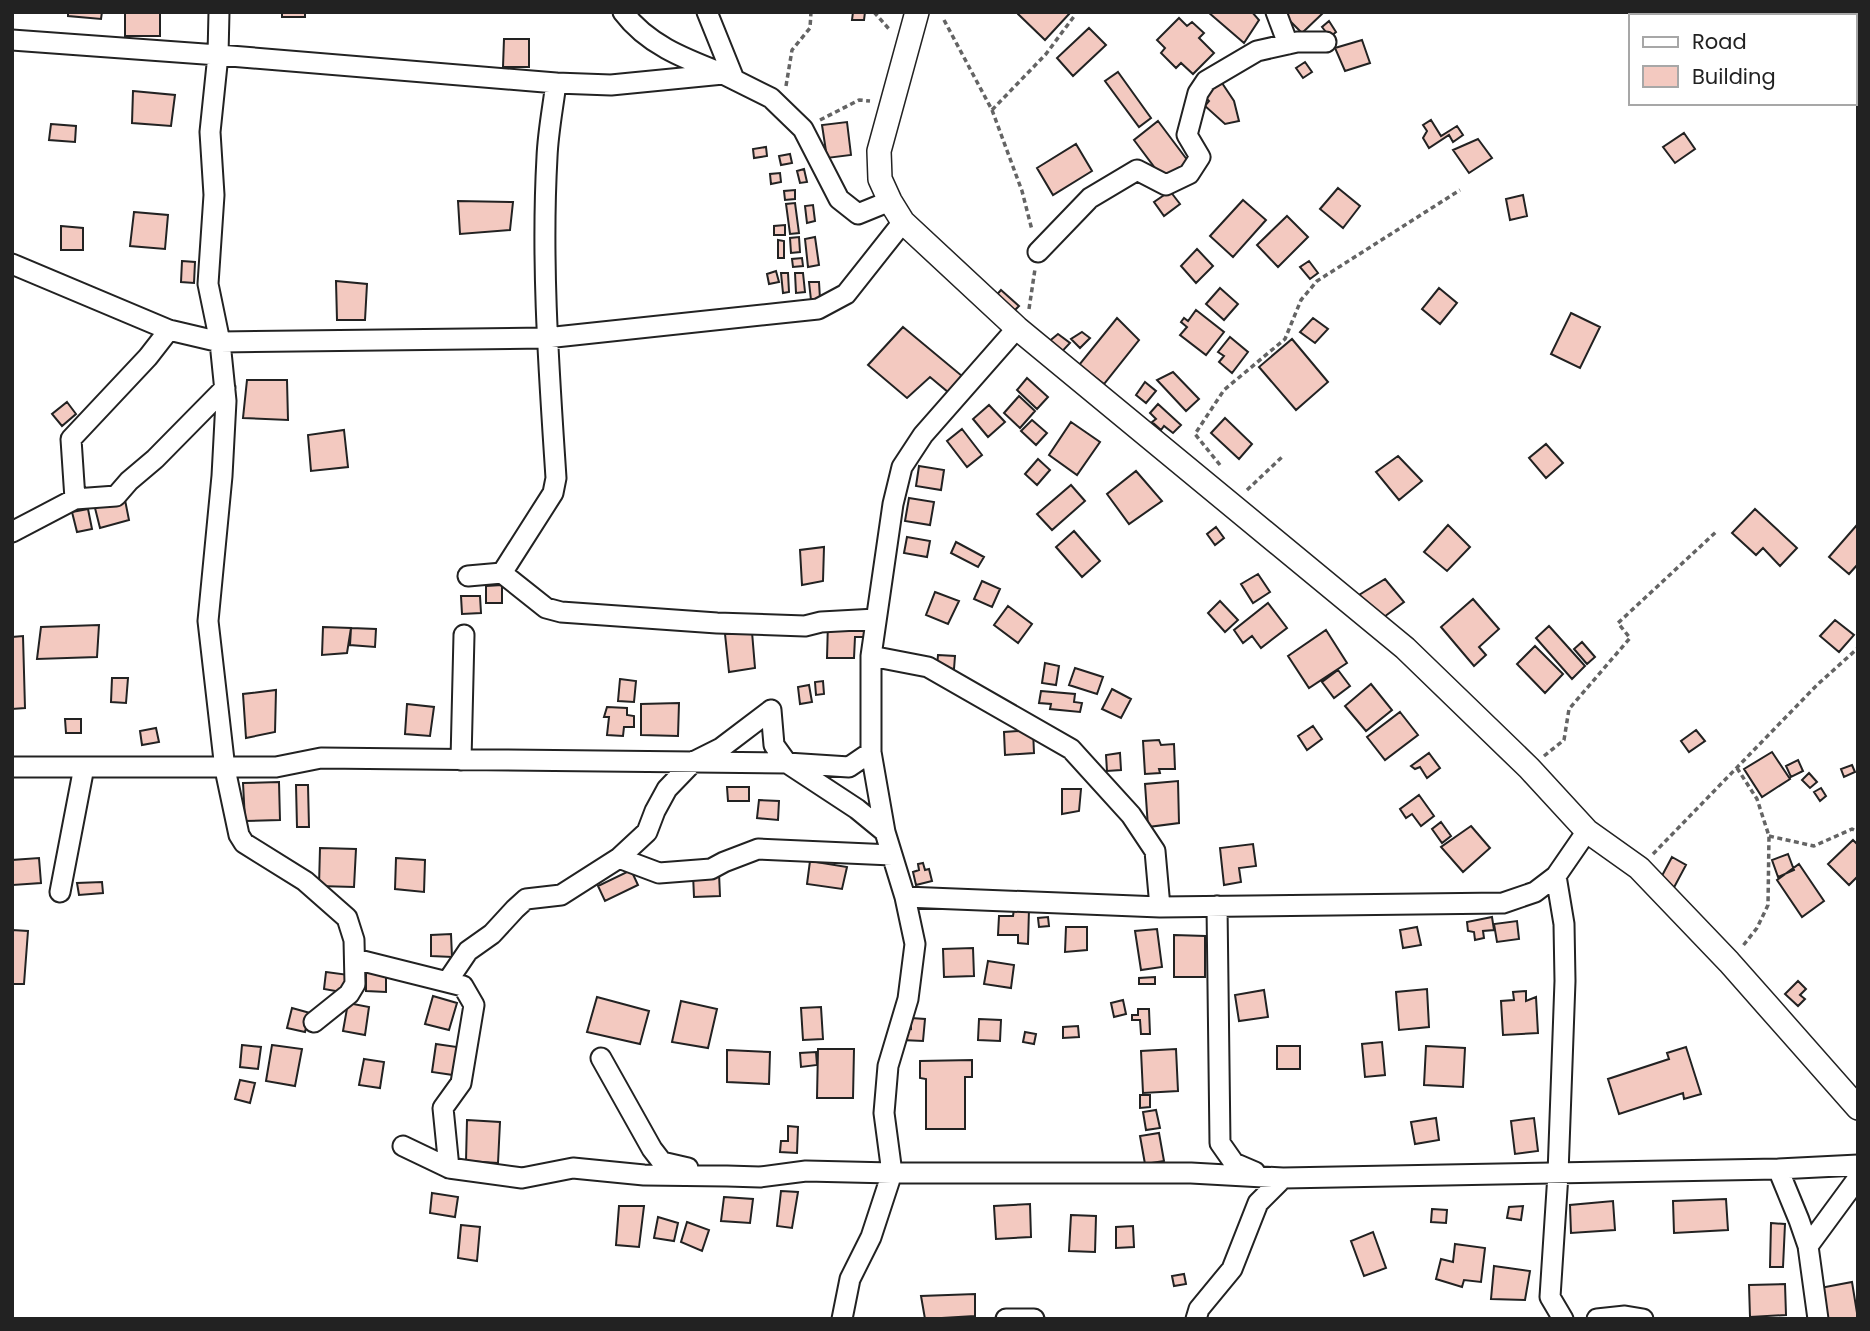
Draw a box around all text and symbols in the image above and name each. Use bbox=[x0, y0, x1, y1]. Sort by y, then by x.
legend bbox=[1629, 14, 1856, 105]
text: Road bbox=[1692, 27, 1747, 56]
text: Building bbox=[1692, 62, 1776, 91]

